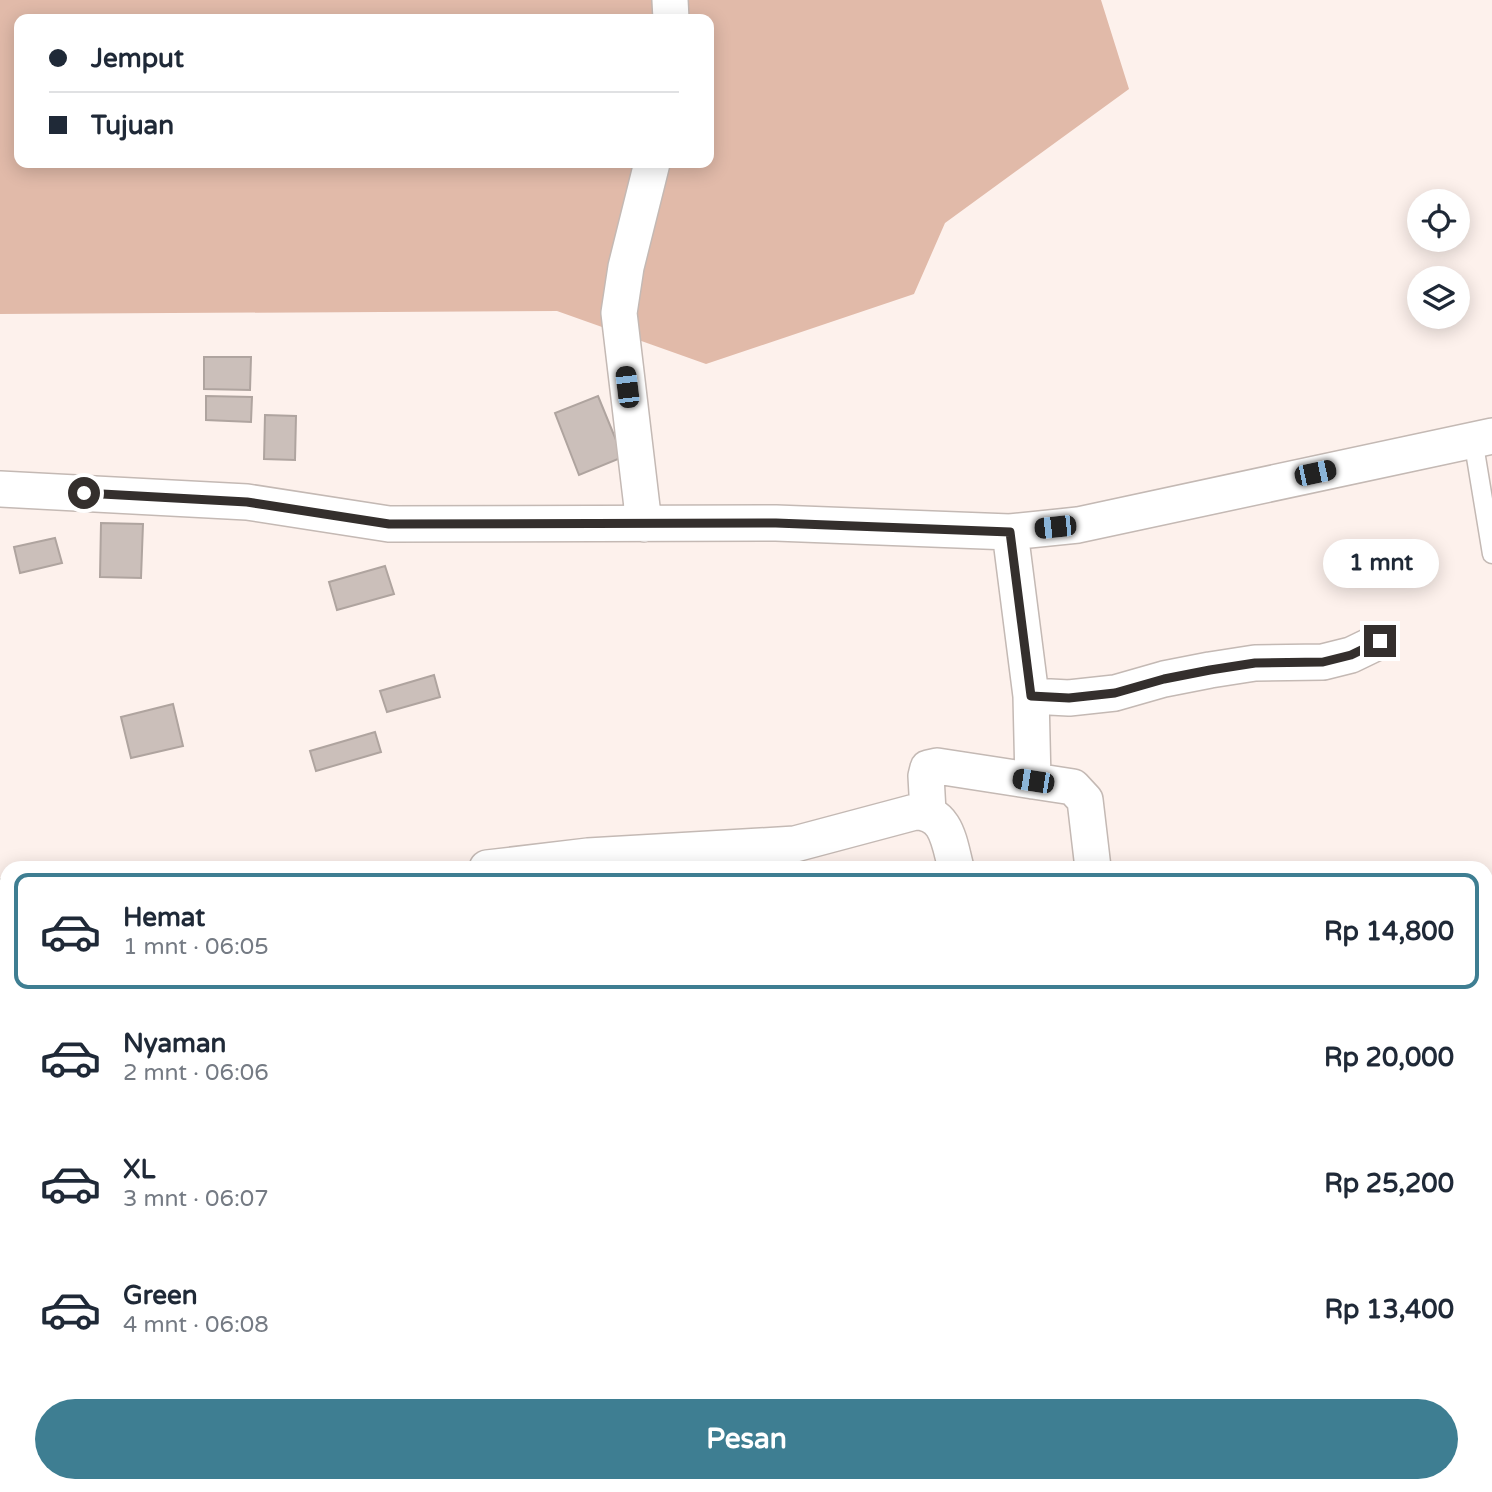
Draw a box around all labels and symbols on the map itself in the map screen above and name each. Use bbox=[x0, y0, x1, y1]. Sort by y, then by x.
car bbox=[615, 365, 640, 409]
car bbox=[1293, 458, 1338, 488]
route start bbox=[68, 477, 100, 509]
car bbox=[1034, 514, 1077, 540]
callout: 1 mnt bbox=[1322, 540, 1438, 588]
route end bbox=[1364, 625, 1396, 657]
car bbox=[1011, 767, 1056, 795]

